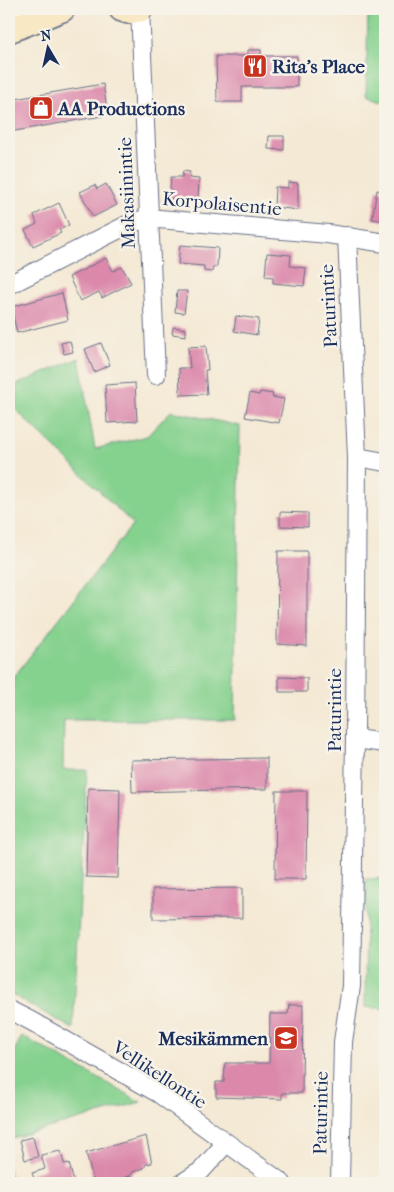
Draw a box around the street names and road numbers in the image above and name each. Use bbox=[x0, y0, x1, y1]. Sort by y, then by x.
street label: Makasiinintie bbox=[114, 137, 140, 249]
street label: Korpolaisentie bbox=[161, 188, 283, 220]
street label: Paturintie bbox=[316, 264, 342, 348]
street label: Paturintie bbox=[324, 668, 346, 752]
street label: Vellikellontie bbox=[107, 1036, 211, 1113]
street label: Paturintie bbox=[309, 1071, 333, 1155]

